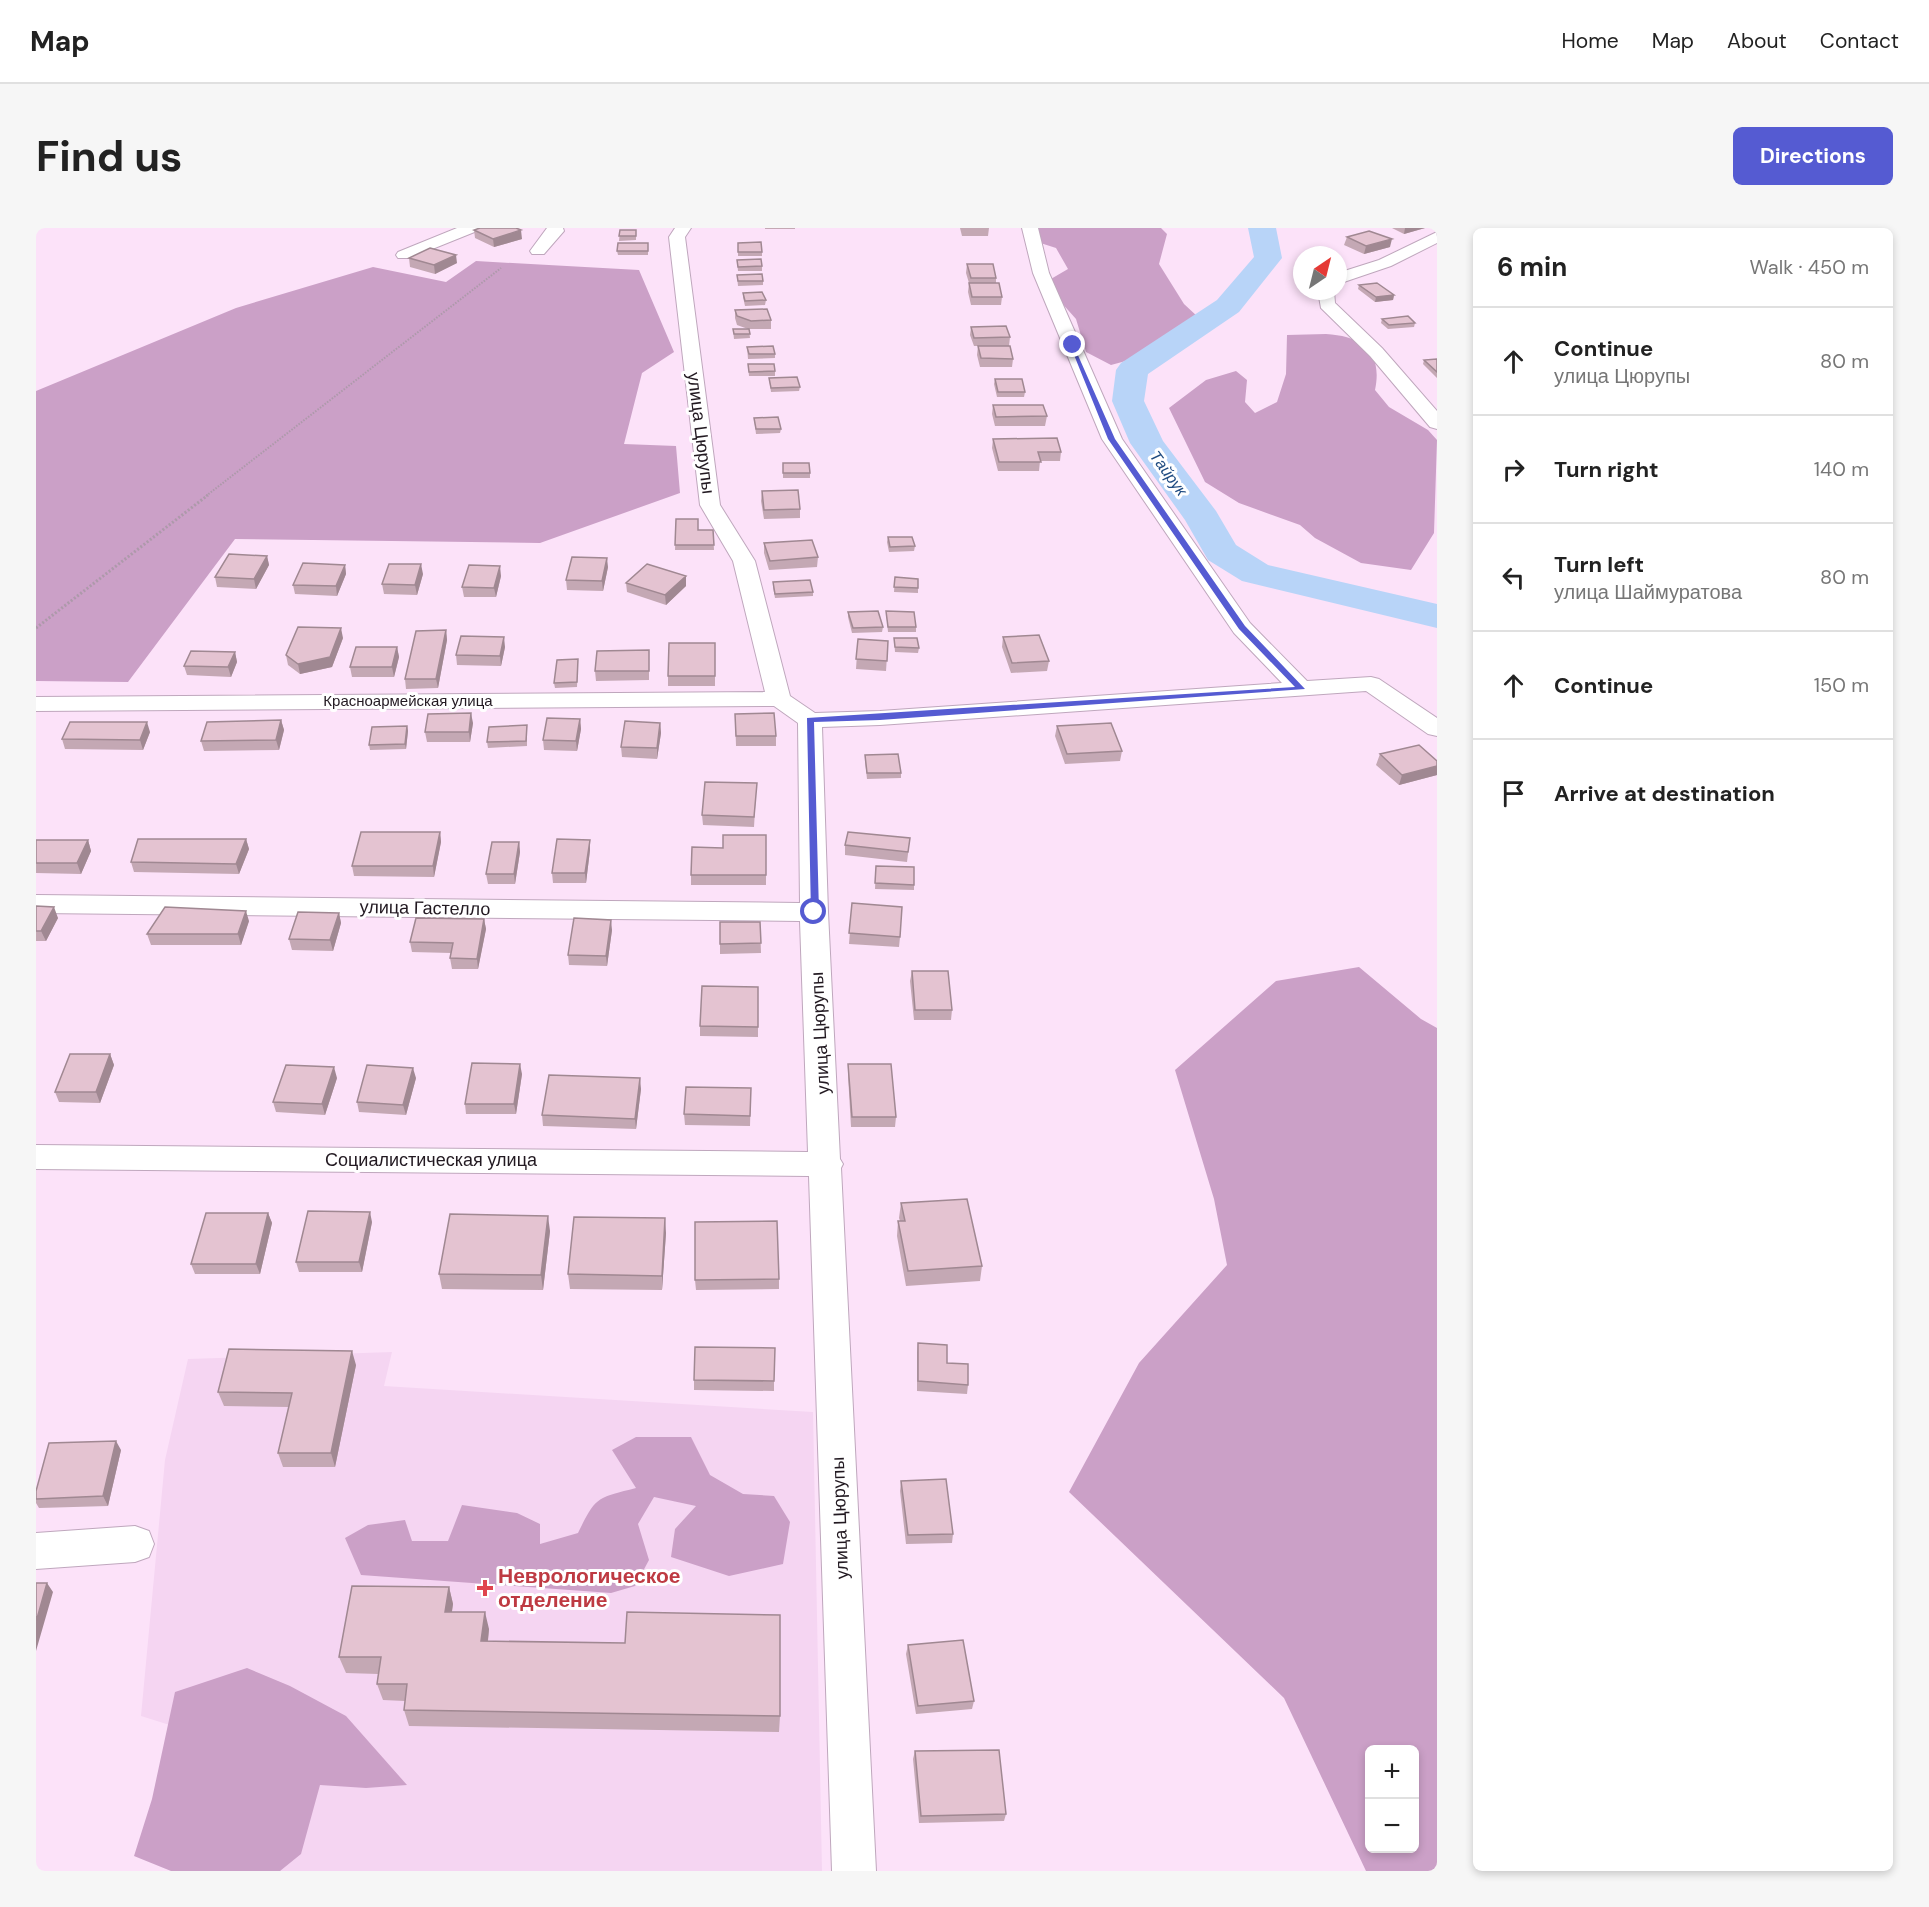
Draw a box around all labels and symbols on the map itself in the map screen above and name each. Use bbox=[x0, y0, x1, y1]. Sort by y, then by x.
north arrow bbox=[1293, 246, 1347, 300]
route end bbox=[1059, 331, 1085, 357]
street label: улица Цюрупы bbox=[682, 371, 720, 495]
water label: Тайрук bbox=[1145, 446, 1193, 501]
street label: Красноармейская улица bbox=[323, 691, 493, 711]
street label: улица Гастелло bbox=[359, 895, 491, 921]
route start bbox=[800, 898, 826, 924]
street label: улица Цюрупы bbox=[805, 971, 835, 1095]
street label: Социалистическая улица bbox=[325, 1148, 538, 1172]
street label: улица Цюрупы bbox=[826, 1456, 854, 1580]
place label: Неврологическое отделение bbox=[498, 1562, 680, 1614]
marker: Неврологическое отделение bbox=[476, 1579, 494, 1597]

